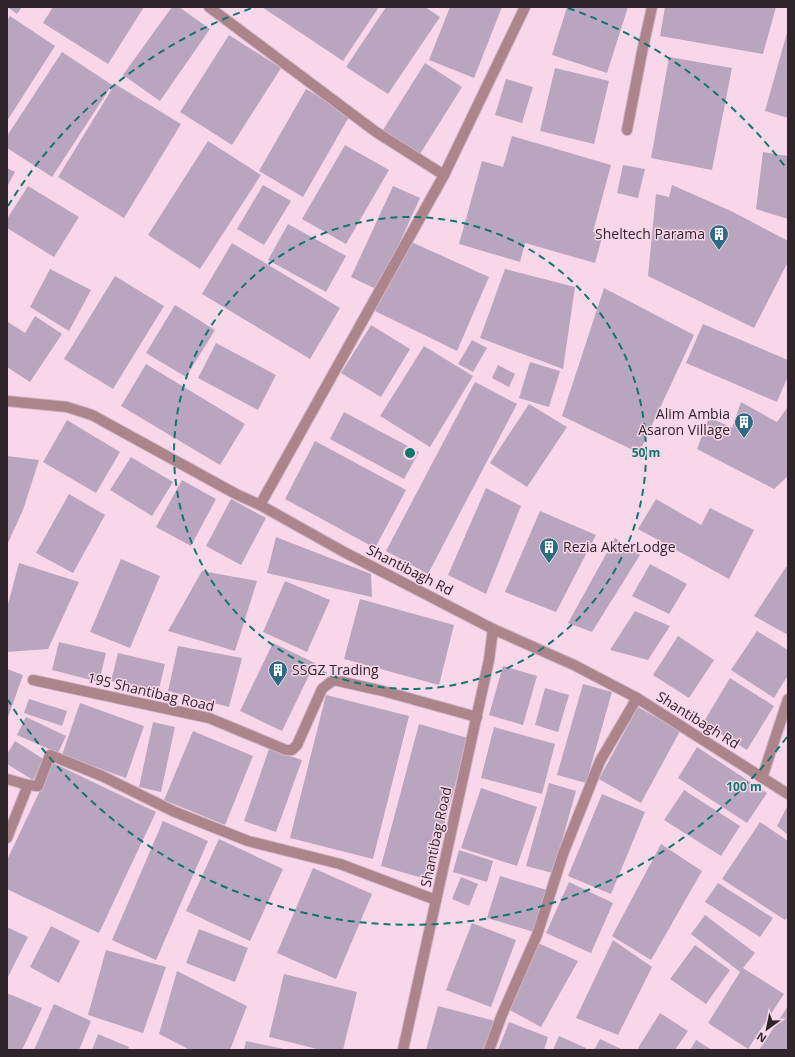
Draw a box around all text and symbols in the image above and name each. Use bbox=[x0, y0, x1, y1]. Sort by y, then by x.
building icon: Sheltech Parama bbox=[708, 223, 730, 251]
place label: Sheltech Parama bbox=[595, 224, 705, 243]
place label: Alim Ambia Asaron Village bbox=[638, 404, 730, 439]
building icon: Alim Ambia Asaron Village bbox=[733, 411, 755, 439]
text: 50 m bbox=[632, 444, 660, 461]
centre of rings bbox=[403, 446, 417, 460]
building icon: Rezia AkterLodge bbox=[538, 536, 560, 564]
place label: Rezia AkterLodge bbox=[563, 537, 676, 556]
street label: Shantibagh Rd bbox=[364, 540, 457, 599]
building icon: SSGZ Trading bbox=[267, 659, 289, 687]
place label: SSGZ Trading bbox=[292, 660, 379, 679]
street label: 195 Shantibag Road bbox=[86, 668, 216, 715]
street label: Shantibagh Rd bbox=[653, 686, 743, 753]
text: 100 m bbox=[726, 778, 762, 795]
street label: Shantibag Road bbox=[416, 785, 455, 889]
north arrow bbox=[747, 1009, 787, 1049]
text: N bbox=[753, 1029, 769, 1047]

